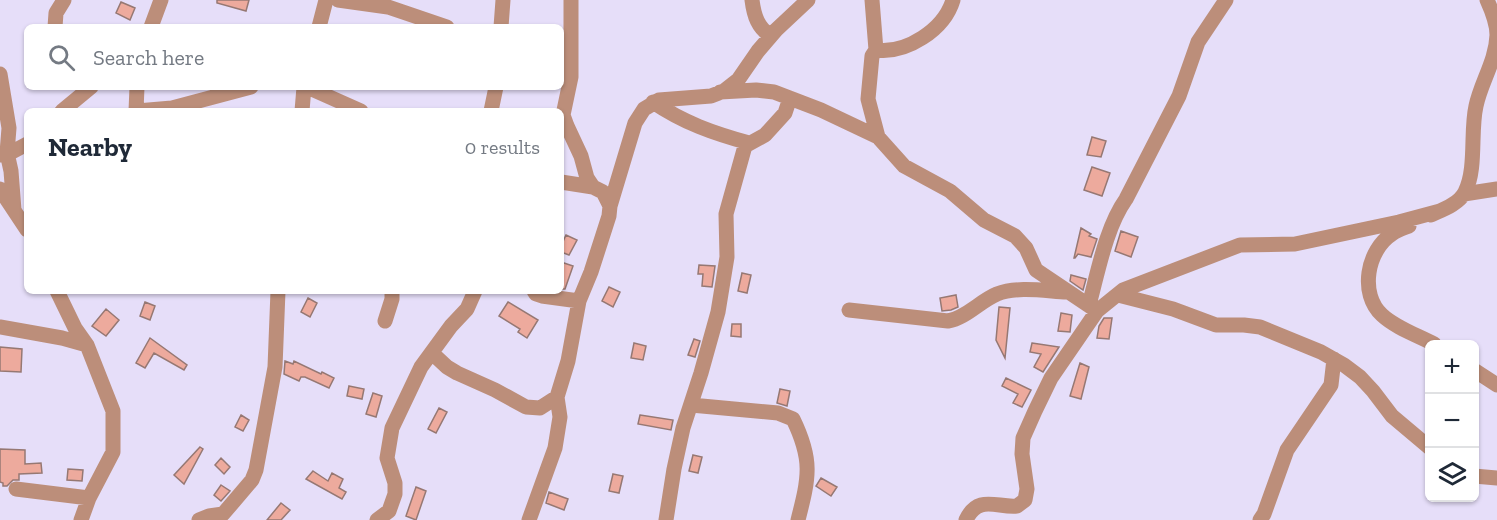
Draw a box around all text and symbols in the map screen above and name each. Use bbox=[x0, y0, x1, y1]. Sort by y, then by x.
search box bbox=[24, 24, 564, 90]
icon: search bbox=[45, 41, 78, 74]
text: Search here bbox=[93, 44, 204, 71]
text: Nearby bbox=[48, 131, 132, 163]
text: 0 results bbox=[465, 135, 540, 159]
map controls bbox=[1425, 340, 1479, 502]
button: + bbox=[1425, 340, 1479, 394]
button: − bbox=[1425, 394, 1479, 448]
button: layers bbox=[1425, 448, 1479, 502]

